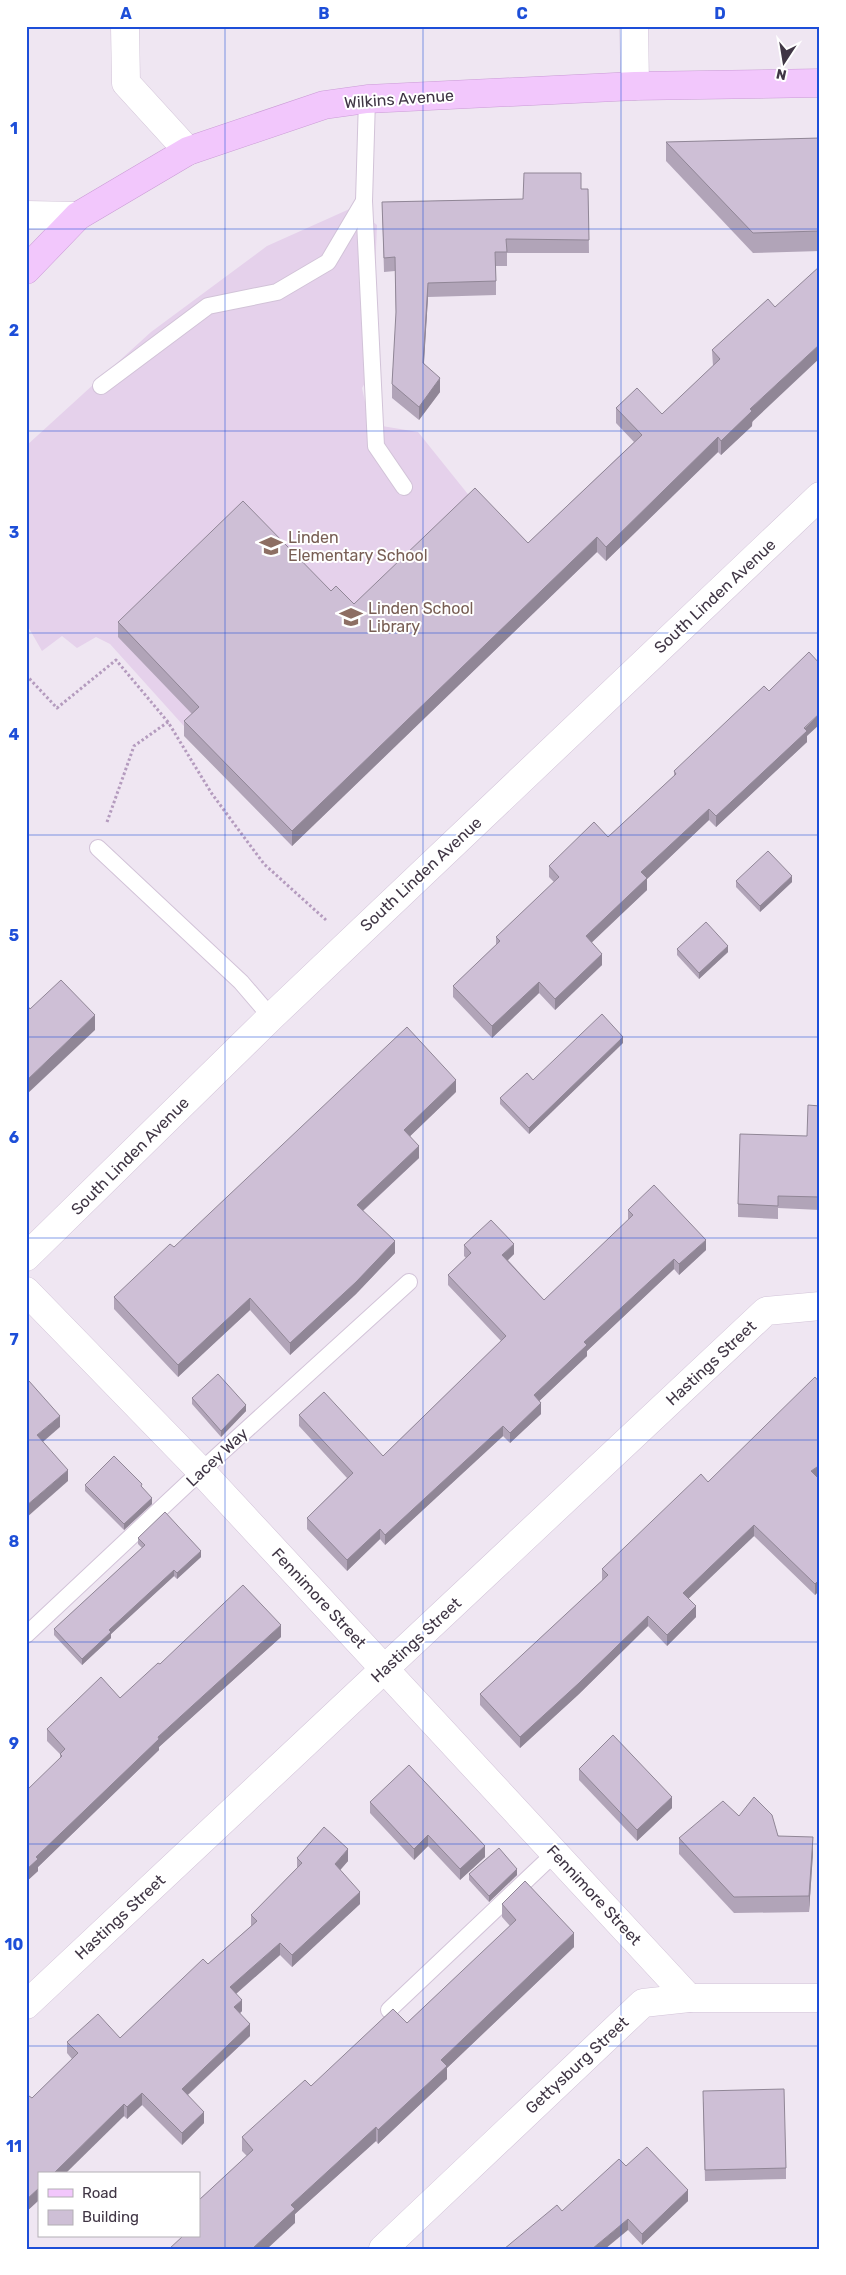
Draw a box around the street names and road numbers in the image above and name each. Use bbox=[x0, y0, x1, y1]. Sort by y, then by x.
street label: Wilkins Avenue bbox=[343, 86, 455, 112]
street label: South Linden Avenue bbox=[650, 535, 780, 657]
street label: South Linden Avenue bbox=[356, 813, 486, 935]
street label: South Linden Avenue bbox=[67, 1093, 193, 1219]
street label: Hastings Street bbox=[662, 1316, 760, 1410]
street label: Lacey Way bbox=[182, 1424, 252, 1490]
street label: Fennimore Street bbox=[268, 1544, 370, 1652]
street label: Hastings Street bbox=[367, 1593, 465, 1687]
street label: Fennimore Street bbox=[543, 1841, 645, 1949]
street label: Hastings Street bbox=[71, 1870, 169, 1964]
street label: Gettysburg Street bbox=[522, 2012, 632, 2118]

